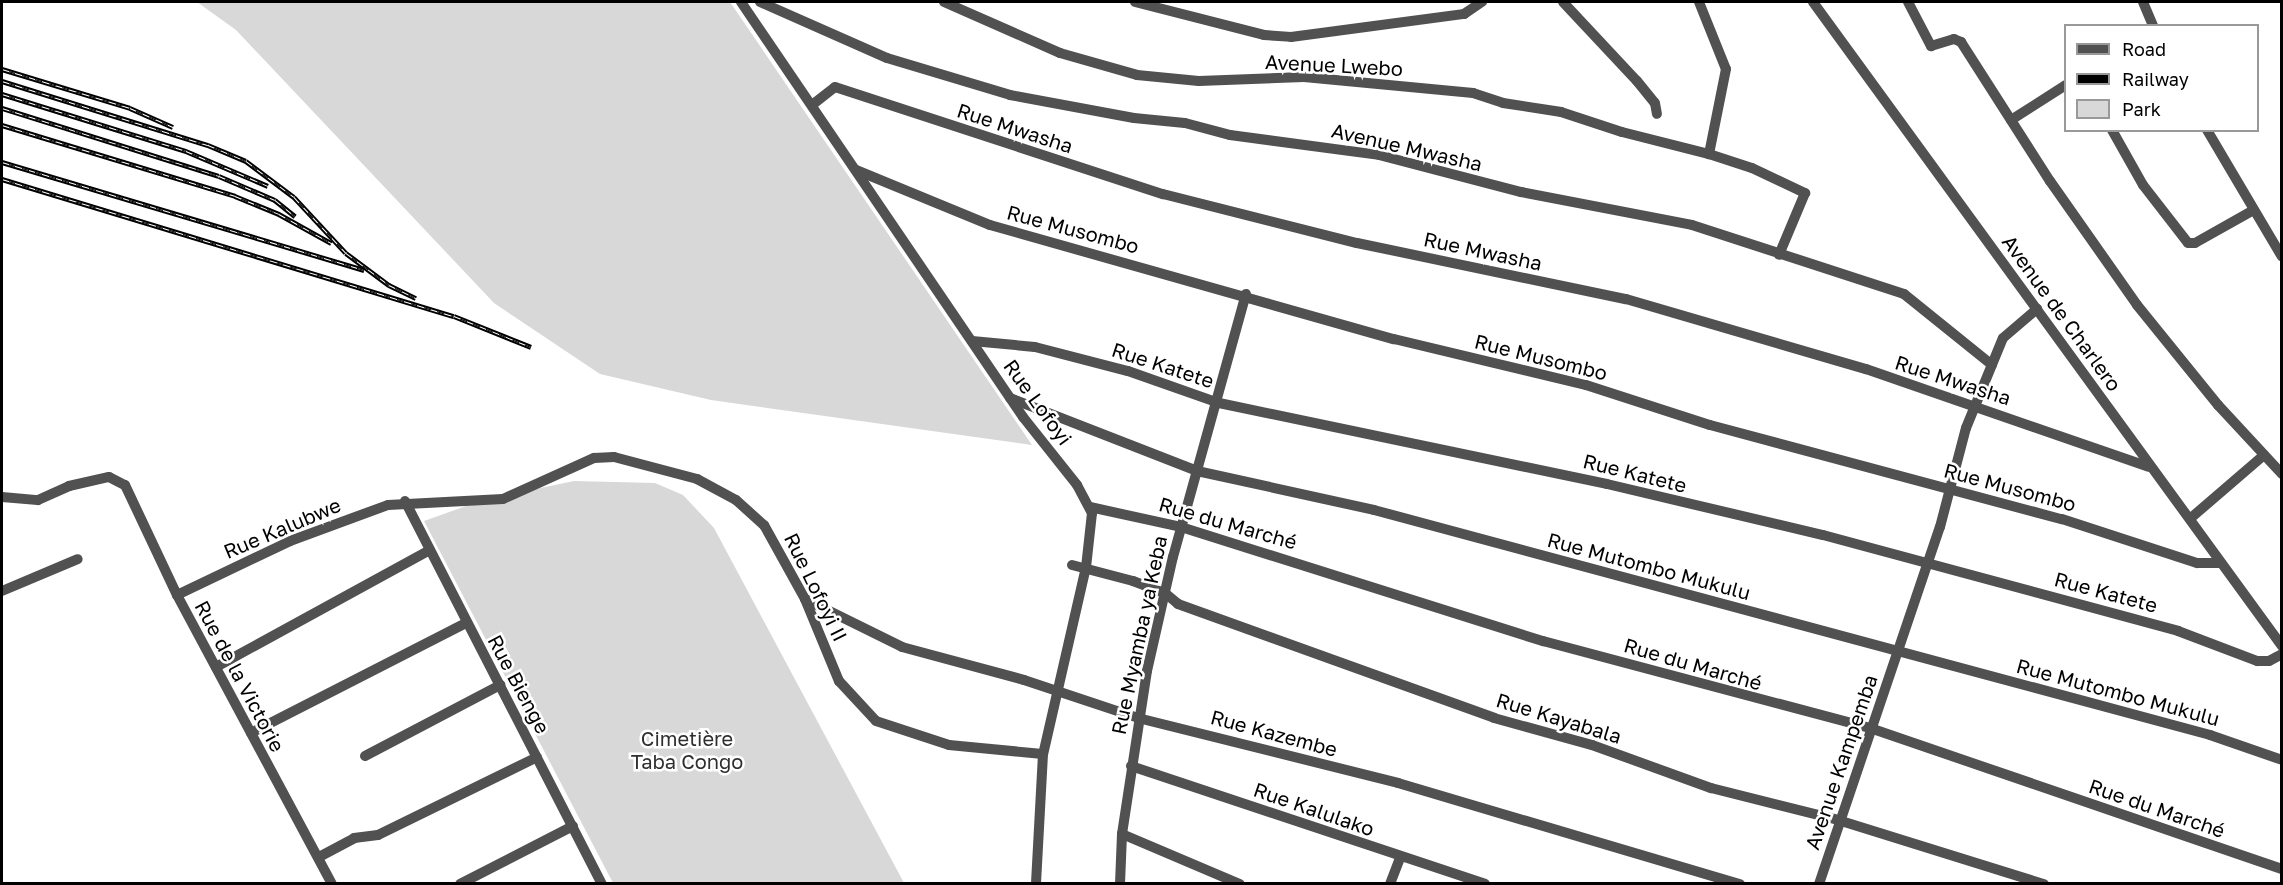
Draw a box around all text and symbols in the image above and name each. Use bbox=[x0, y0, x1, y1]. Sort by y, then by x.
legend bbox=[2064, 24, 2259, 132]
text: Road bbox=[2122, 38, 2166, 60]
street label: Avenue Lwebo bbox=[1265, 49, 1403, 81]
text: Railway bbox=[2122, 68, 2189, 90]
street label: Rue Mwasha bbox=[954, 98, 1076, 158]
text: Park bbox=[2122, 98, 2161, 120]
street label: Avenue Mwasha bbox=[1329, 118, 1485, 176]
street label: Rue Musombo bbox=[1004, 200, 1142, 258]
street label: Rue Mwasha bbox=[1422, 227, 1544, 275]
street label: Avenue de Charlero bbox=[1997, 230, 2127, 396]
street label: Rue Musombo bbox=[1472, 329, 1610, 385]
street label: Rue Katete bbox=[1109, 337, 1217, 393]
street label: Rue Mwasha bbox=[1892, 350, 2014, 410]
street label: Rue Lofoyi bbox=[999, 354, 1077, 450]
street label: Rue Katete bbox=[1581, 449, 1689, 497]
street label: Rue Musombo bbox=[1941, 458, 2079, 516]
street label: Rue du Marché bbox=[1156, 492, 1300, 554]
street label: Rue Kalubwe bbox=[220, 493, 344, 563]
street label: Rue Mutombo Mukulu bbox=[1545, 527, 1753, 605]
street label: Rue Lofoyi II bbox=[779, 529, 853, 645]
street label: Rue Myamba ya Keba bbox=[1106, 533, 1172, 737]
street label: Rue Katete bbox=[2052, 567, 2160, 617]
street label: Rue de la Victorie bbox=[190, 596, 290, 756]
street label: Rue Bienge bbox=[483, 630, 555, 738]
street label: Rue du Marché bbox=[1621, 633, 1765, 695]
street label: Rue Mutombo Mukulu bbox=[2014, 653, 2222, 731]
street label: Avenue Kampemba bbox=[1800, 671, 1882, 853]
street label: Rue Kayabala bbox=[1494, 688, 1624, 748]
street label: Rue Kazembe bbox=[1208, 705, 1340, 761]
park label: Cimetière Taba Congo bbox=[631, 727, 743, 774]
street label: Rue du Marché bbox=[2086, 774, 2228, 842]
street label: Rue Kalulako bbox=[1251, 777, 1377, 841]

